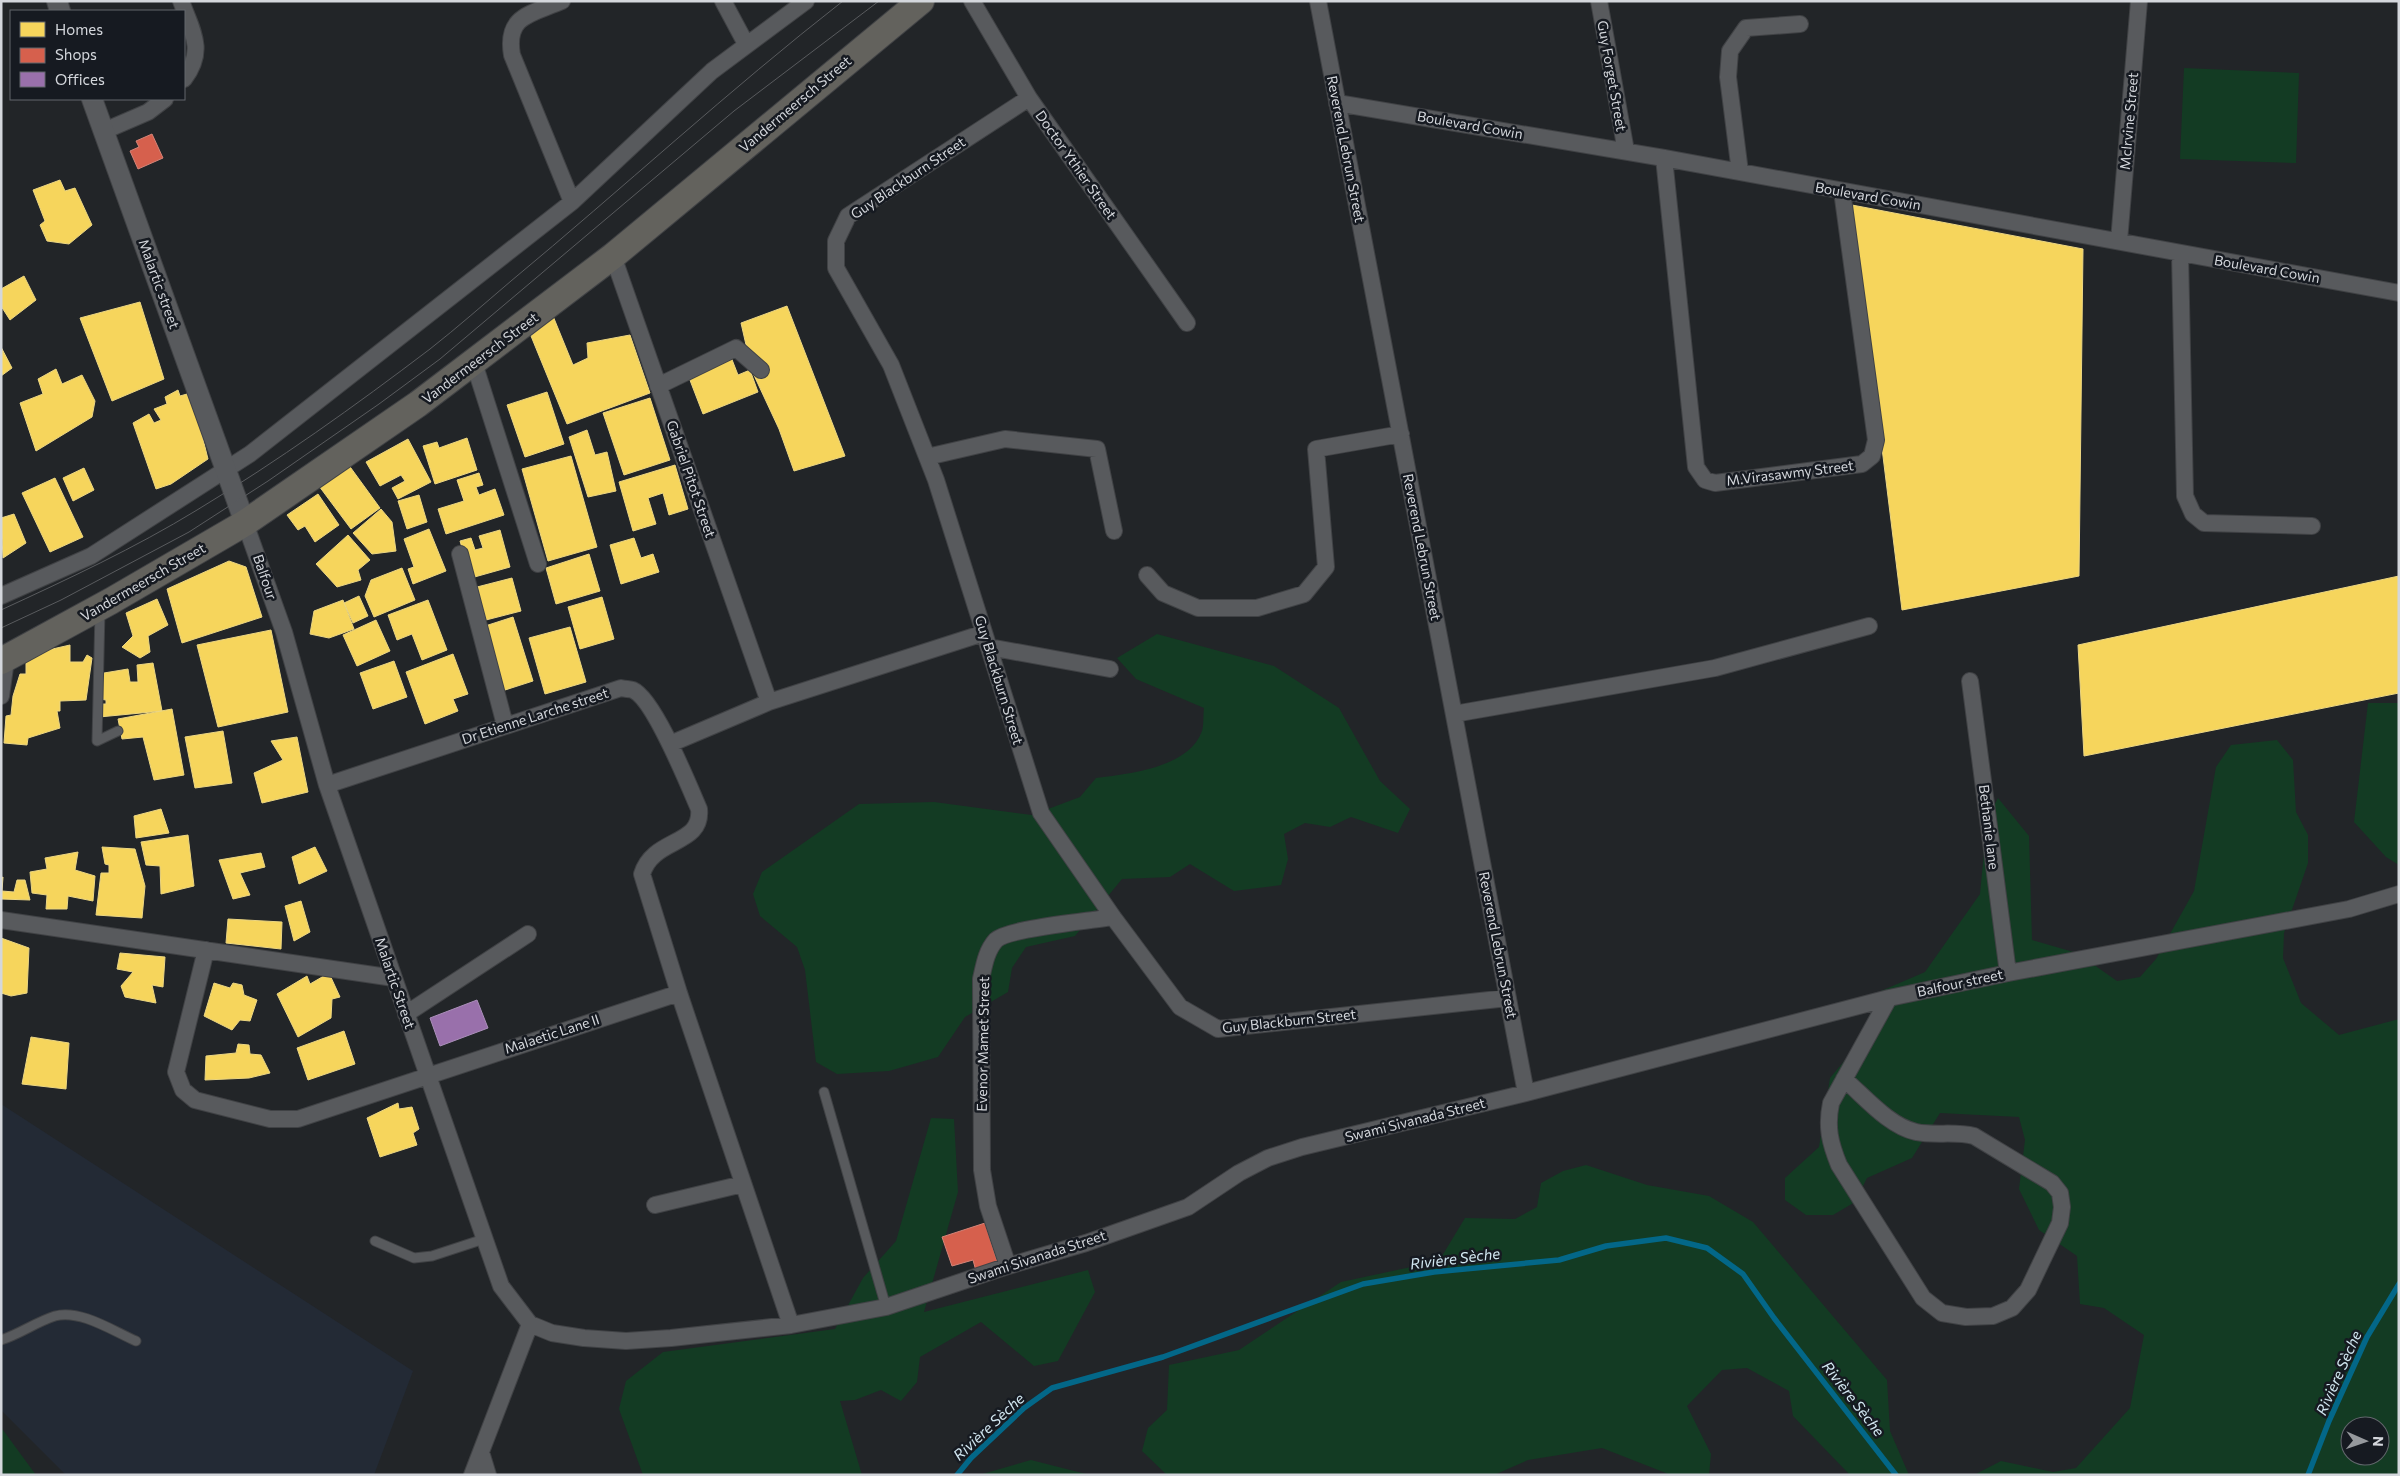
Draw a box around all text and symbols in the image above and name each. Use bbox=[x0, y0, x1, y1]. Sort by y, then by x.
legend bbox=[10, 10, 185, 100]
street label: Guy Forget Street bbox=[1594, 19, 1631, 133]
text: Homes bbox=[55, 20, 103, 38]
text: Shops bbox=[55, 45, 97, 63]
street label: Vandermeersch Street bbox=[735, 52, 854, 156]
text: Offices bbox=[55, 70, 105, 88]
street label: Mclrvine Street bbox=[2116, 71, 2141, 170]
street label: Reverend Lebrun Street bbox=[1324, 74, 1369, 224]
street label: Doctor Ythier Street bbox=[1032, 107, 1121, 223]
street label: Boulevard Cowin bbox=[1416, 107, 1524, 142]
street label: Guy Blackburn Street bbox=[847, 133, 968, 222]
street label: Boulevard Cowin bbox=[1814, 178, 1922, 213]
street label: Malartic street bbox=[135, 237, 184, 331]
street label: Boulevard Cowin bbox=[2213, 251, 2321, 286]
street label: Vandermeersch Street bbox=[418, 308, 541, 407]
street label: Gabriel Pitot Street bbox=[663, 418, 720, 540]
street label: M.Virasawmy Street bbox=[1725, 456, 1855, 489]
street label: Reverend Lebrun Street bbox=[1400, 472, 1445, 622]
street label: Vandermeersch Street bbox=[77, 539, 208, 624]
street label: Balfour bbox=[250, 552, 281, 602]
street label: Guy Blackburn Street bbox=[972, 613, 1027, 747]
street label: Dr Etienne Larche street bbox=[459, 684, 611, 747]
street label: Bethanie lane bbox=[1976, 784, 2003, 870]
street label: Reverend Lebrun Street bbox=[1476, 870, 1521, 1020]
street label: Malartic Street bbox=[372, 935, 419, 1031]
street label: Balfour street bbox=[1915, 965, 2005, 1000]
street label: Evenor Mamet Street bbox=[973, 976, 992, 1112]
street label: Guy Blackburn Street bbox=[1221, 1005, 1357, 1036]
street label: Malaetic Lane II bbox=[502, 1010, 602, 1057]
street label: Swami Sivanada Street bbox=[1343, 1094, 1487, 1145]
street label: Swami Sivanada Street bbox=[966, 1226, 1108, 1287]
water label: Rivière Sèche bbox=[1409, 1244, 1501, 1272]
water label: Rivière Sèche bbox=[2311, 1328, 2365, 1418]
water label: Rivière Sèche bbox=[1819, 1357, 1889, 1440]
water label: Rivière Sèche bbox=[949, 1389, 1028, 1464]
north arrow bbox=[2340, 1416, 2390, 1466]
text: N bbox=[2370, 1436, 2387, 1447]

